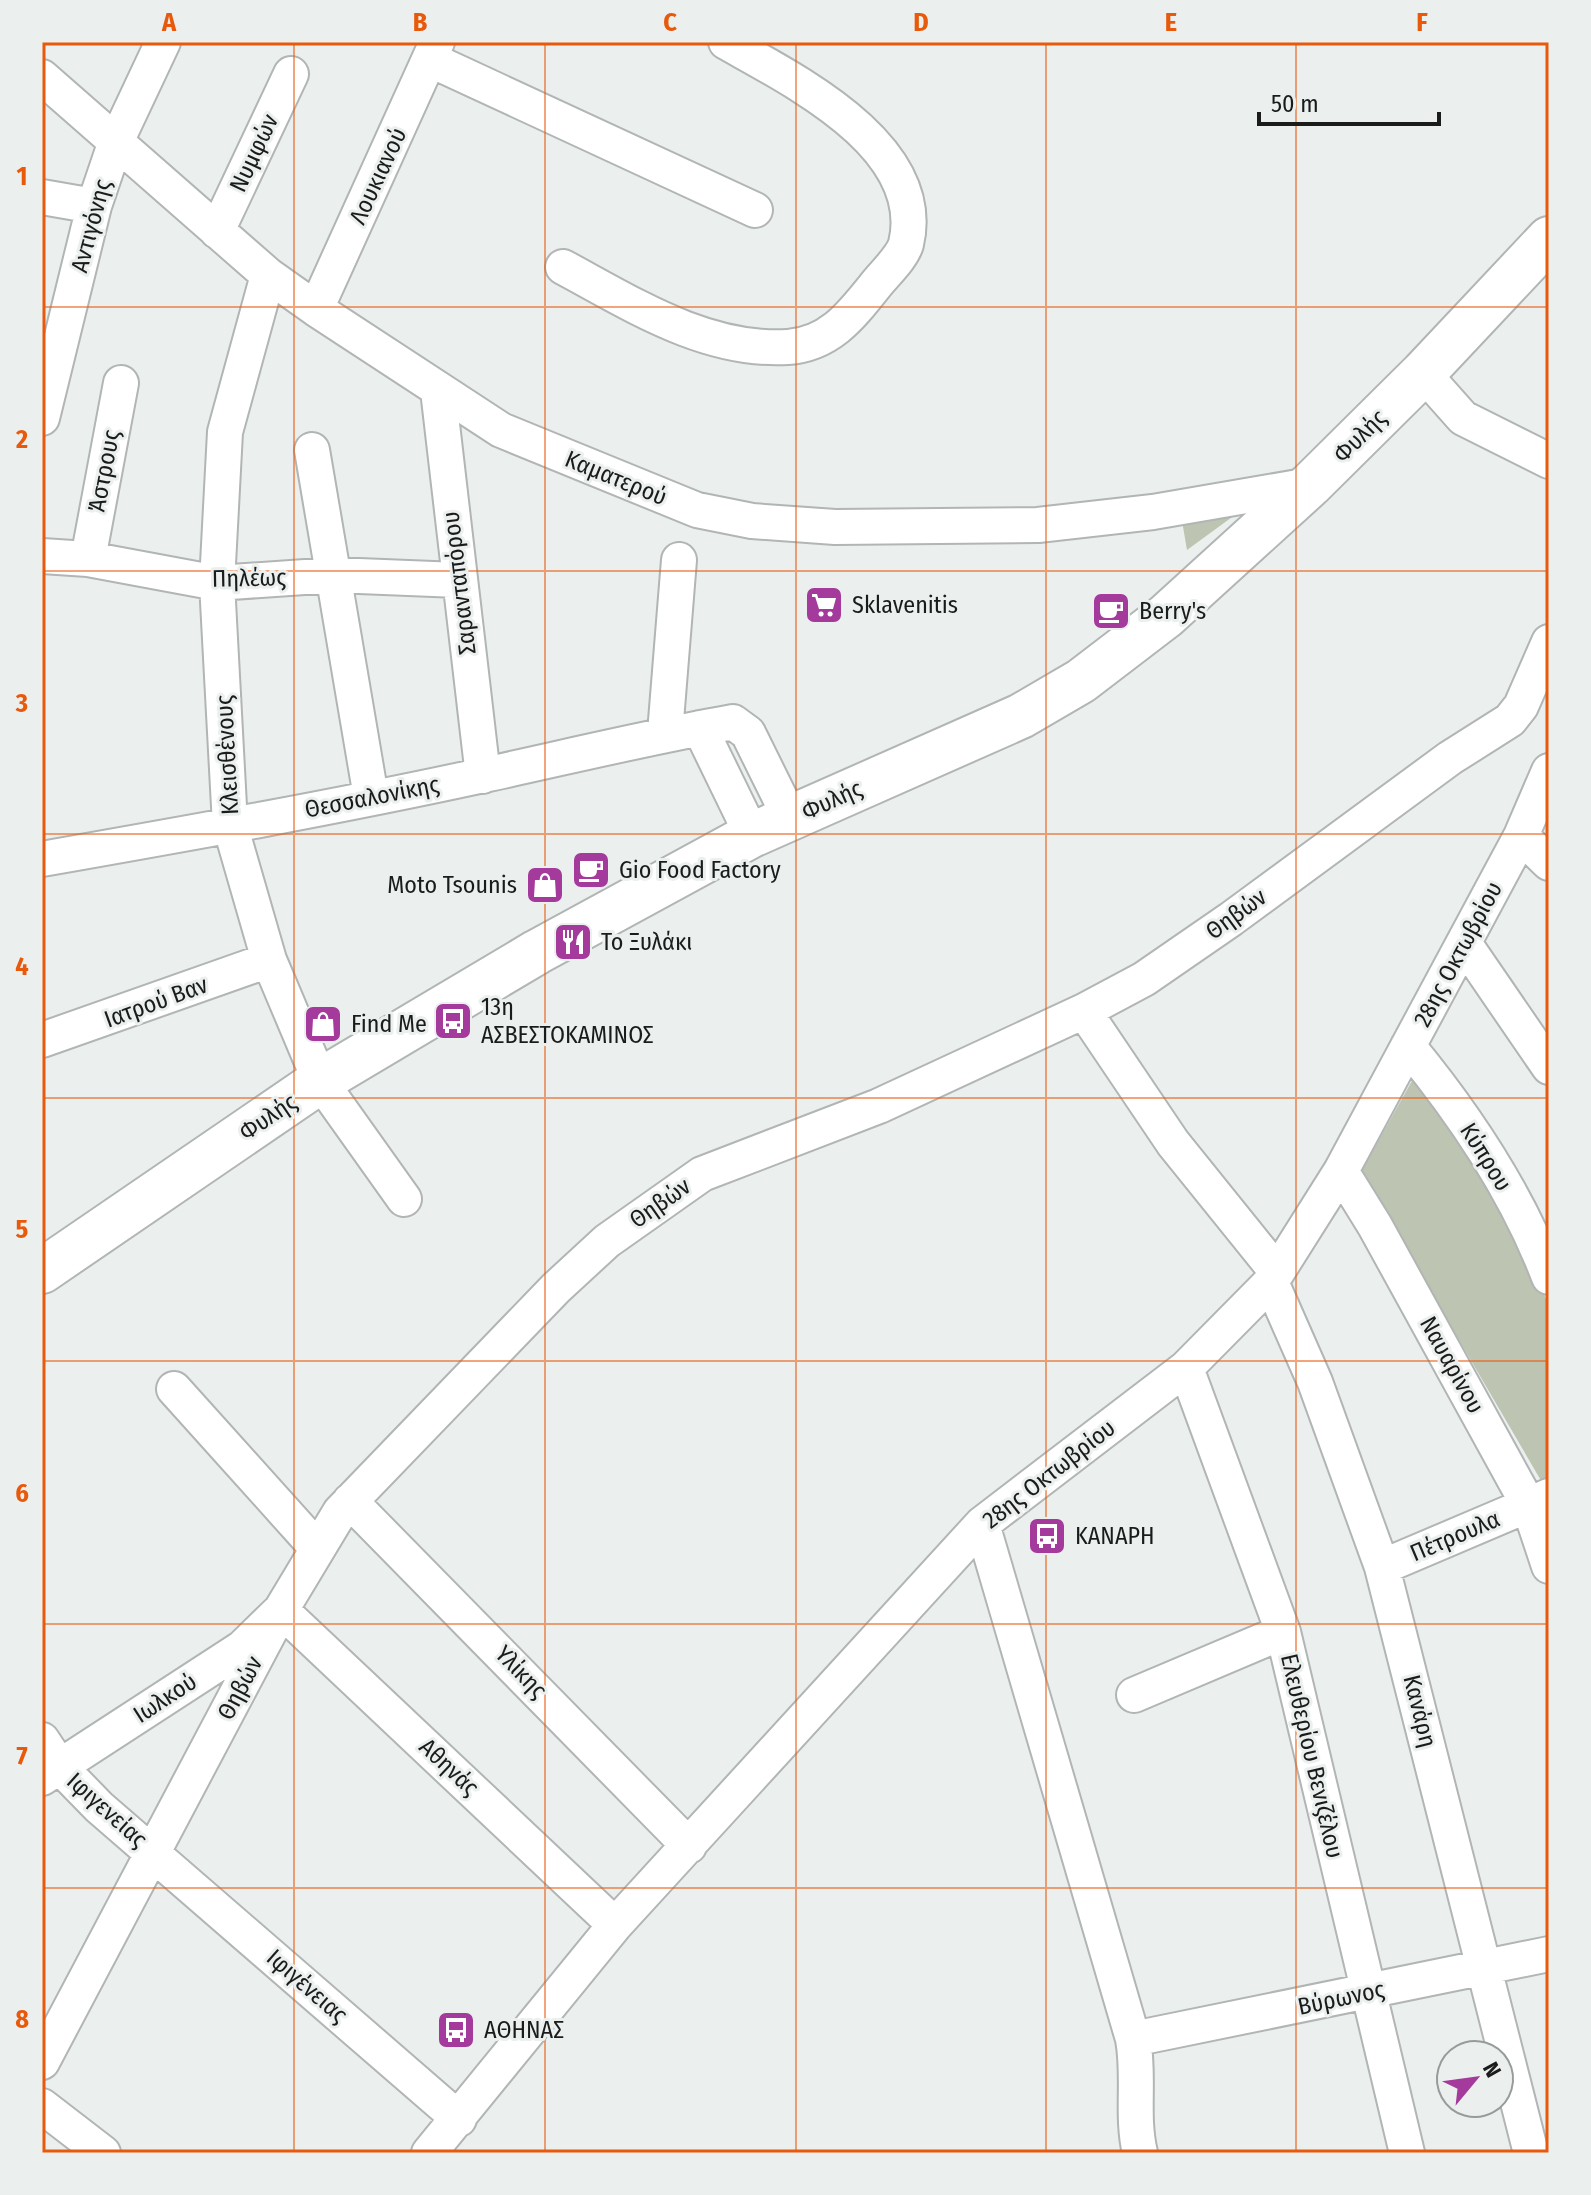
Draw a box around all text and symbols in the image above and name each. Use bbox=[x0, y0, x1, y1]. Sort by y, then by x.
text: A bbox=[161, 7, 177, 38]
text: B bbox=[413, 7, 428, 38]
text: C bbox=[663, 7, 677, 38]
text: D bbox=[913, 7, 929, 38]
text: E bbox=[1165, 7, 1177, 38]
text: F bbox=[1416, 7, 1428, 38]
scale bar bbox=[1259, 76, 1439, 126]
text: 50 m bbox=[1271, 90, 1319, 118]
street label: Νυμφών bbox=[224, 109, 284, 196]
street label: Λουκιανού bbox=[344, 123, 412, 229]
text: 1 bbox=[17, 161, 28, 192]
street label: Αντιγόνης bbox=[65, 176, 117, 276]
street label: Φυλής bbox=[1328, 404, 1392, 468]
text: 2 bbox=[15, 424, 28, 455]
street label: Άστρους bbox=[82, 427, 126, 515]
street label: Καματερού bbox=[561, 445, 671, 511]
street label: Σαρανταπόρου bbox=[436, 510, 482, 656]
street label: Πηλέως bbox=[212, 563, 286, 593]
supermarket icon: Sklavenitis bbox=[803, 584, 845, 626]
cafe icon: Berry's bbox=[1090, 590, 1132, 632]
place label: Sklavenitis bbox=[852, 591, 958, 619]
place label: Berry's bbox=[1139, 597, 1206, 625]
text: 3 bbox=[15, 688, 28, 719]
street label: Κλεισθένους bbox=[210, 694, 244, 816]
street label: Θεσσαλονίκης bbox=[302, 770, 442, 824]
street label: Φυλής bbox=[798, 774, 866, 826]
cafe icon: Gio Food Factory bbox=[570, 849, 612, 891]
place label: Gio Food Factory bbox=[619, 856, 781, 884]
shop icon: Moto Tsounis bbox=[524, 864, 566, 906]
place label: Moto Tsounis bbox=[387, 871, 517, 899]
street label: 28ης Οκτωβρίου bbox=[1408, 877, 1508, 1031]
street label: Θηβών bbox=[1200, 882, 1272, 945]
restaurant icon: Το Ξυλάκι bbox=[552, 921, 594, 963]
place label: Το Ξυλάκι bbox=[601, 928, 692, 956]
text: 4 bbox=[15, 951, 29, 982]
street label: Ιατρού Βαν bbox=[101, 970, 212, 1034]
place label: 13η ΑΣΒΕΣΤΟΚΑΜΙΝΟΣ bbox=[481, 993, 654, 1049]
bus stop icon: 13η ΑΣΒΕΣΤΟΚΑΜΙΝΟΣ bbox=[432, 1000, 474, 1042]
shop icon: Find Me bbox=[302, 1003, 344, 1045]
place label: Find Me bbox=[351, 1010, 427, 1038]
street label: Φυλής bbox=[234, 1088, 302, 1146]
street label: Κύπρου bbox=[1454, 1118, 1518, 1196]
street label: Θηβών bbox=[624, 1172, 696, 1234]
text: 5 bbox=[16, 1214, 29, 1245]
street label: Ναυαρίνου bbox=[1414, 1312, 1490, 1418]
street label: 28ης Οκτωβρίου bbox=[977, 1414, 1121, 1534]
text: 6 bbox=[15, 1478, 29, 1509]
street label: Πέτρουλα bbox=[1406, 1505, 1504, 1567]
bus stop icon: ΚΑΝΑΡΗ bbox=[1026, 1515, 1068, 1557]
place label: ΚΑΝΑΡΗ bbox=[1075, 1522, 1155, 1550]
street label: Υλίκης bbox=[489, 1640, 553, 1704]
street label: Θηβών bbox=[212, 1651, 269, 1725]
street label: Ελευθερίου Βενιζέλου bbox=[1275, 1651, 1349, 1861]
street label: Ιωλκού bbox=[128, 1667, 202, 1729]
street label: Κανάρη bbox=[1397, 1672, 1443, 1750]
street label: Αθηνάς bbox=[414, 1733, 484, 1801]
text: 7 bbox=[16, 1741, 28, 1772]
street label: Ιφιγενείας bbox=[61, 1767, 153, 1853]
street label: Ιφιγένειας bbox=[261, 1943, 353, 2029]
street label: Βύρωνος bbox=[1295, 1975, 1387, 2021]
text: 8 bbox=[15, 2004, 29, 2035]
bus stop icon: ΑΘΗΝΑΣ bbox=[435, 2009, 477, 2051]
place label: ΑΘΗΝΑΣ bbox=[484, 2016, 564, 2044]
north arrow bbox=[1435, 2039, 1515, 2119]
text: N bbox=[1477, 2057, 1507, 2082]

